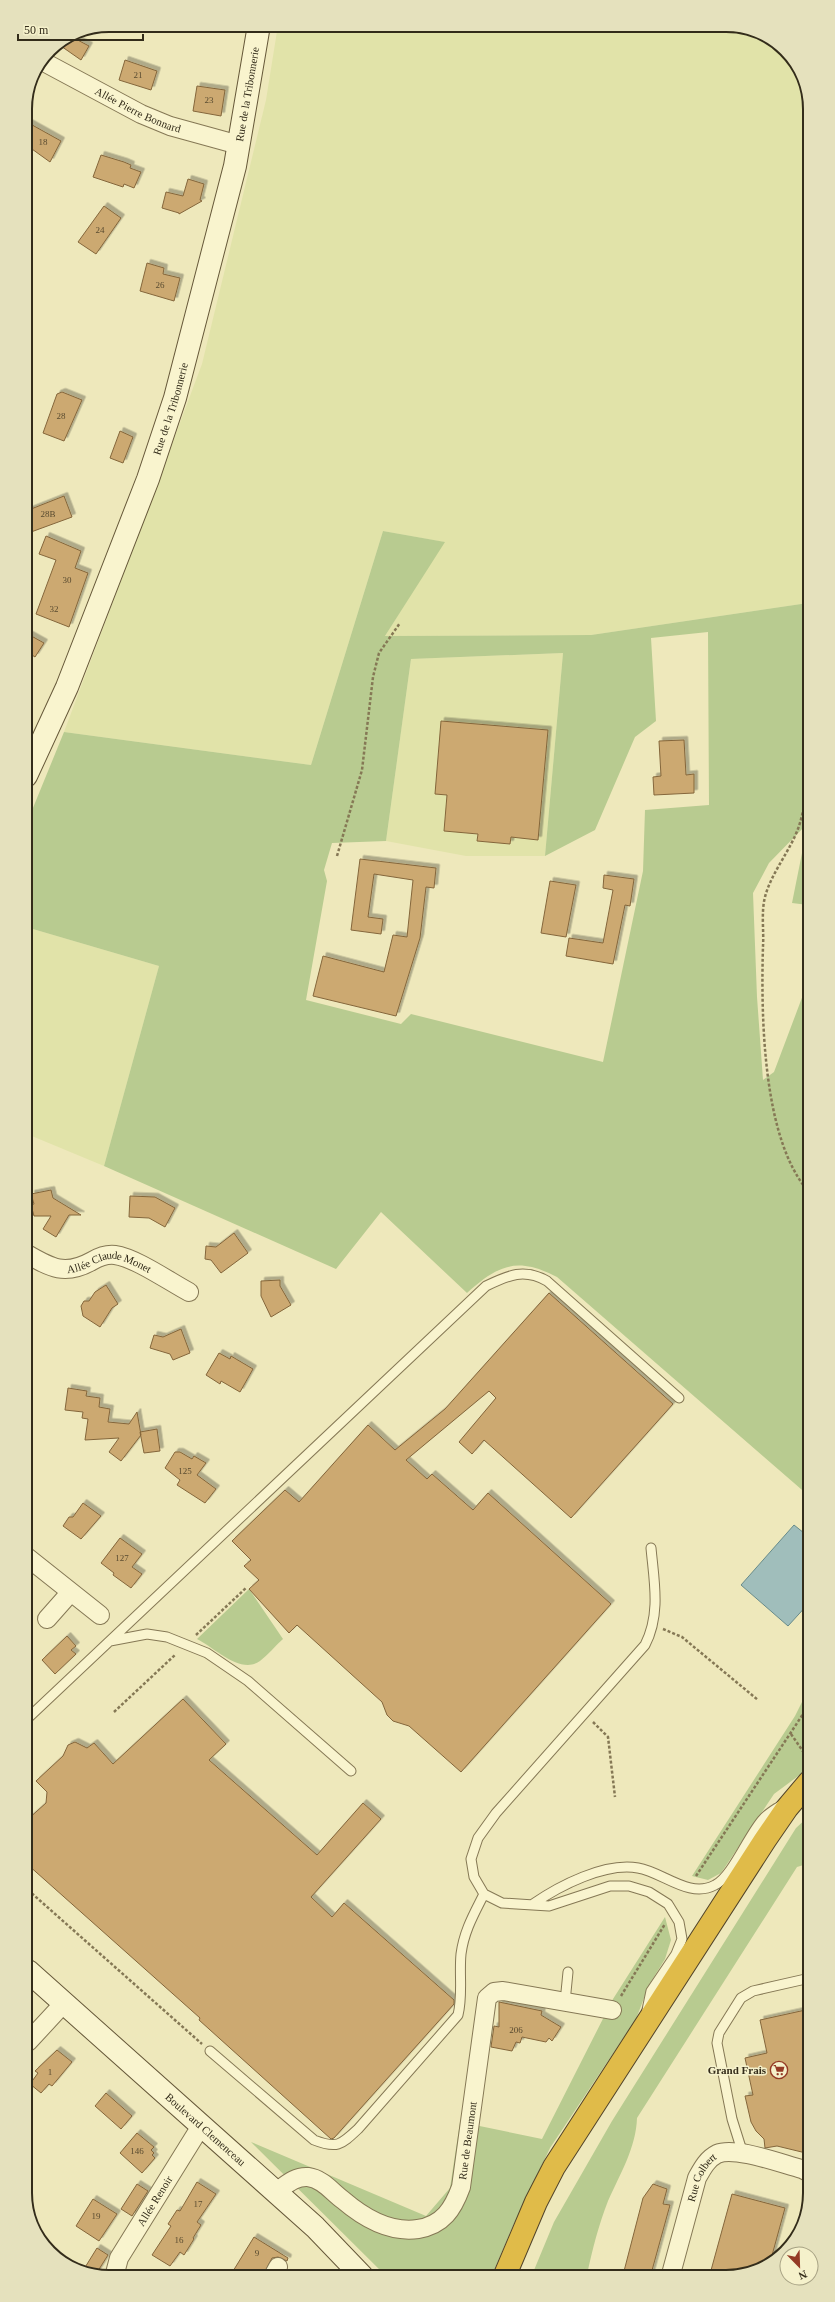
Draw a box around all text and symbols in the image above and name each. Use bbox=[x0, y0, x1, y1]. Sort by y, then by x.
scale bar bbox=[18, 16, 143, 42]
text: 50 m bbox=[24, 23, 49, 37]
street label: Rue de la Tribonnerie bbox=[233, 46, 261, 142]
house number: 21 bbox=[134, 70, 143, 80]
street label: Allée Pierre Bonnard bbox=[93, 85, 183, 135]
house number: 23 bbox=[205, 95, 214, 105]
house number: 18 bbox=[39, 137, 48, 147]
house number: 24 bbox=[96, 225, 105, 235]
house number: 26 bbox=[156, 280, 165, 290]
street label: Rue de la Tribonnerie bbox=[151, 361, 190, 456]
house number: 28 bbox=[57, 411, 66, 421]
house number: 28B bbox=[40, 509, 56, 519]
house number: 30 bbox=[63, 575, 72, 585]
house number: 32 bbox=[50, 604, 59, 614]
text: Allée Claude Monet bbox=[66, 1249, 153, 1275]
street label: Allée Claude Monet bbox=[64, 1264, 154, 1280]
house number: 125 bbox=[178, 1466, 192, 1476]
house number: 127 bbox=[115, 1553, 129, 1563]
house number: 206 bbox=[509, 2025, 523, 2035]
supermarket icon: Grand Frais bbox=[769, 2060, 789, 2080]
place label: Grand Frais bbox=[708, 2064, 767, 2076]
house number: 1 bbox=[48, 2067, 52, 2077]
street label: Boulevard Clemenceau bbox=[163, 2091, 248, 2169]
street label: Rue de Beaumont bbox=[456, 2101, 479, 2181]
house number: 146 bbox=[130, 2146, 144, 2156]
street label: Rue Colbert bbox=[685, 2150, 718, 2203]
street label: Allée Renoir bbox=[135, 2173, 175, 2228]
house number: 17 bbox=[194, 2199, 203, 2209]
house number: 19 bbox=[92, 2211, 101, 2221]
house number: 16 bbox=[175, 2235, 184, 2245]
north arrow bbox=[779, 2246, 819, 2286]
house number: 9 bbox=[255, 2248, 260, 2258]
text: N bbox=[797, 2268, 809, 2282]

